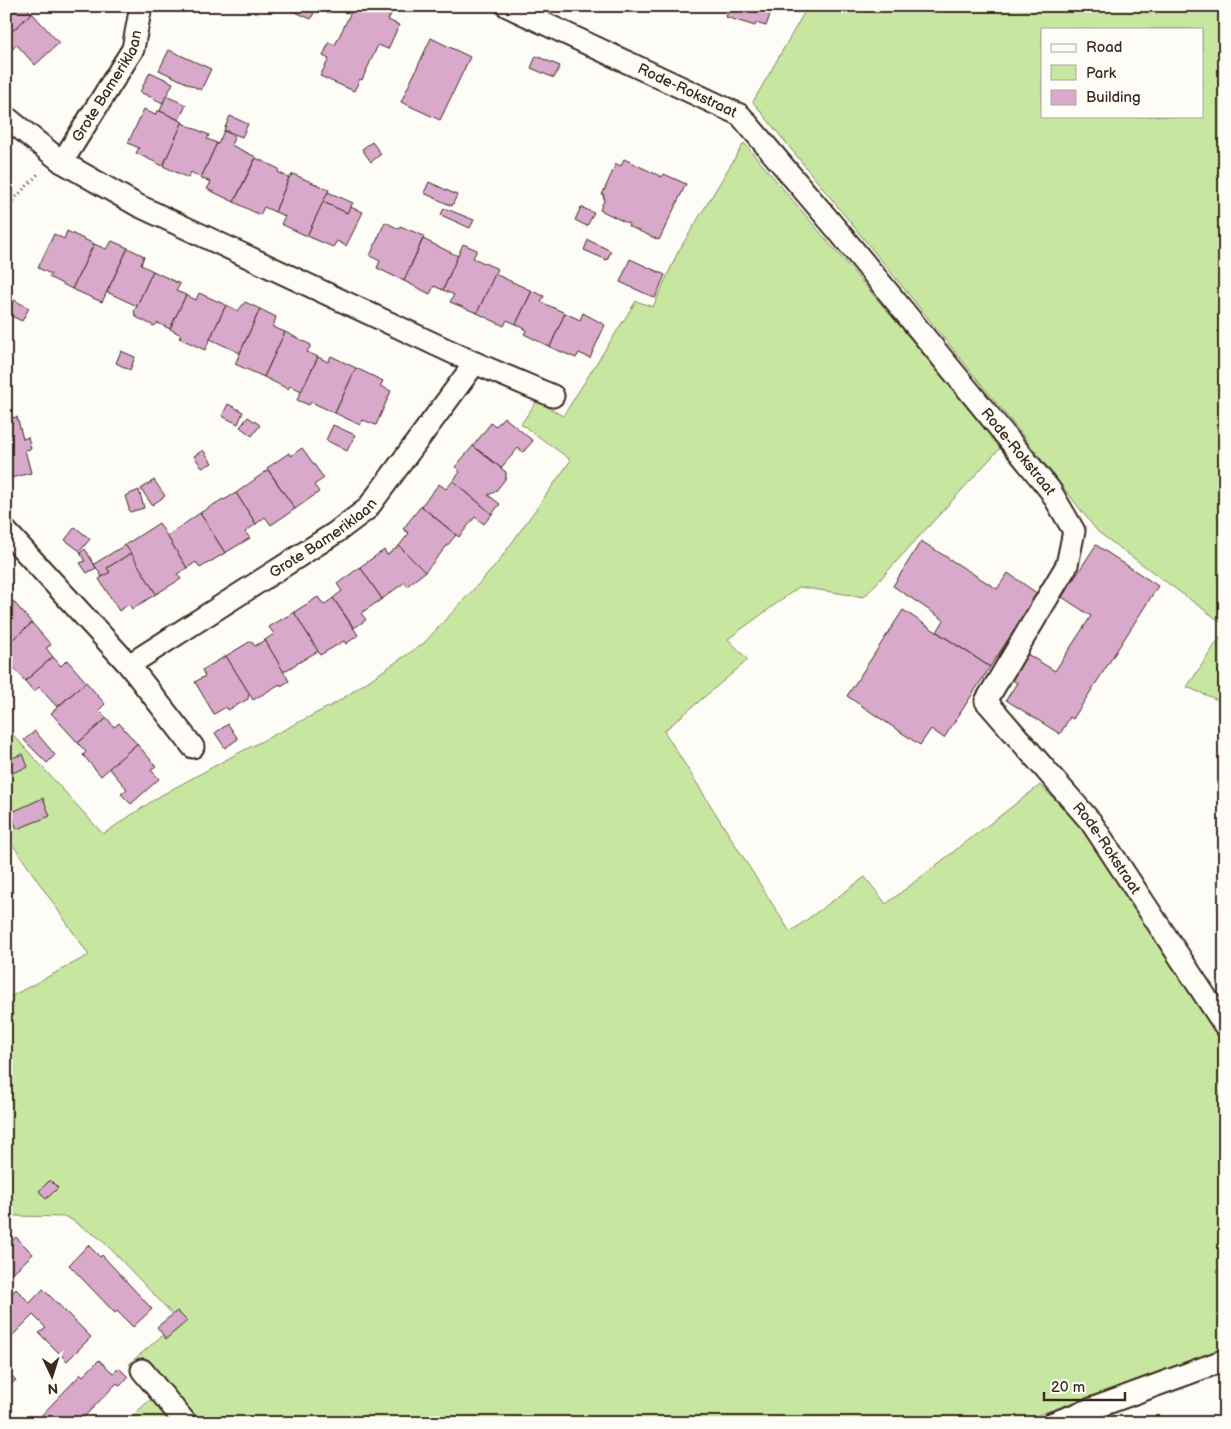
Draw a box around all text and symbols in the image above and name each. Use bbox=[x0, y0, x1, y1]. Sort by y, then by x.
legend bbox=[1041, 28, 1204, 118]
street label: Grote Bameriklaan bbox=[68, 29, 146, 146]
text: Road bbox=[1086, 38, 1122, 57]
street label: Rode-Rokstraat bbox=[634, 59, 740, 122]
text: Park bbox=[1086, 64, 1117, 83]
text: Building bbox=[1086, 88, 1141, 107]
street label: Rode-Rokstraat bbox=[977, 404, 1060, 499]
street label: Grote Bameriklaan bbox=[266, 495, 381, 583]
street label: Rode-Rokstraat bbox=[1068, 799, 1145, 898]
north arrow bbox=[28, 1352, 78, 1402]
scale bar bbox=[1044, 1369, 1125, 1401]
text: 20 m bbox=[1051, 1378, 1085, 1397]
text: N bbox=[47, 1380, 59, 1397]

